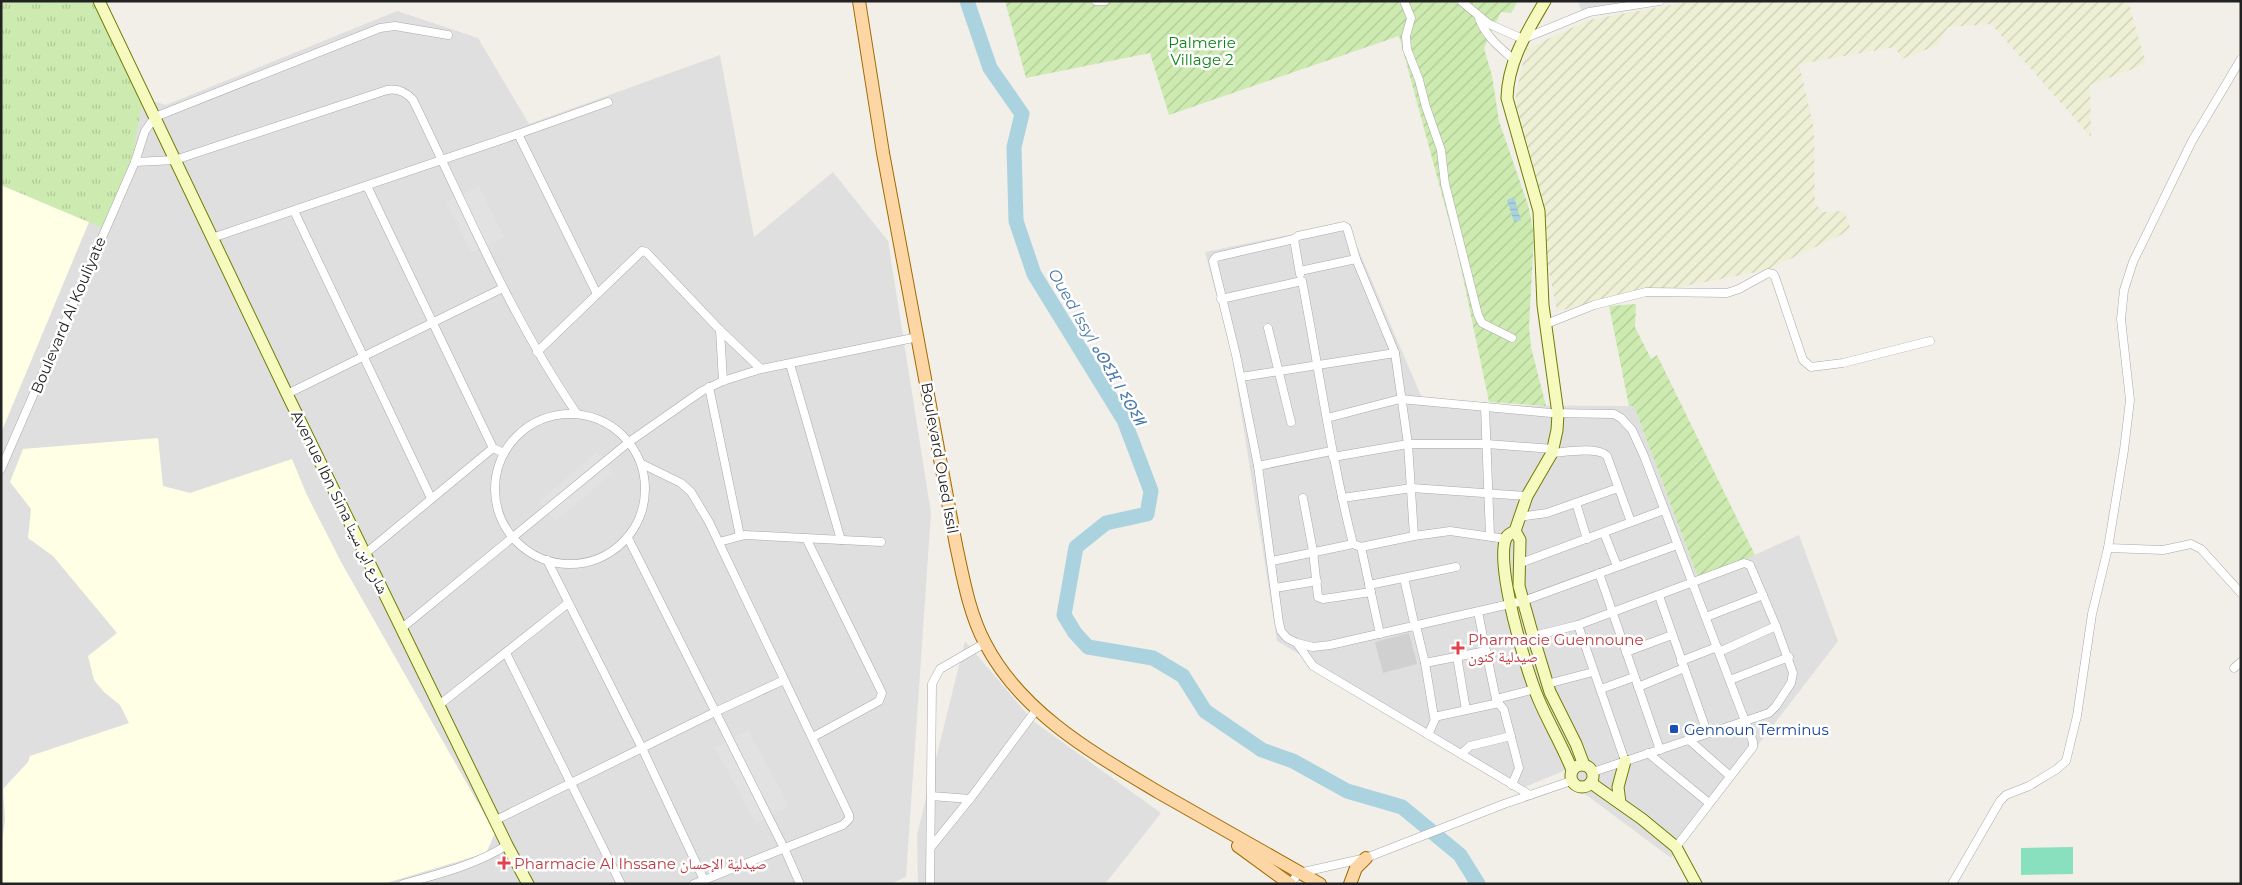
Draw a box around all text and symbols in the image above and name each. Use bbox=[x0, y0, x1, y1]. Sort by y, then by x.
park label: Palmerie Village 2 bbox=[1168, 33, 1236, 69]
street label: Boulevard Al Kouliyate bbox=[26, 234, 110, 396]
water label: Oued Issyl ⴰⵙⵉⴼ ⵏ ⵉⵙⵉⵍ bbox=[1044, 265, 1151, 431]
street label: Boulevard Oued Issil bbox=[917, 381, 963, 535]
street label: Avenue Ibn Sina شارع ابن سينا bbox=[286, 407, 393, 597]
place label: Pharmacie Guennoune صيدلية كنون bbox=[1468, 630, 1643, 667]
marker: Pharmacie Guennoune صيدلية كنون bbox=[1452, 642, 1464, 654]
place label: Gennoun Terminus bbox=[1684, 720, 1829, 739]
marker: Gennoun Terminus bbox=[1668, 723, 1680, 735]
place label: Pharmacie Al Ihssane صيدلية الإحسان bbox=[514, 854, 767, 874]
marker: Pharmacie Al Ihssane صيدلية الإحسان bbox=[498, 857, 510, 869]

